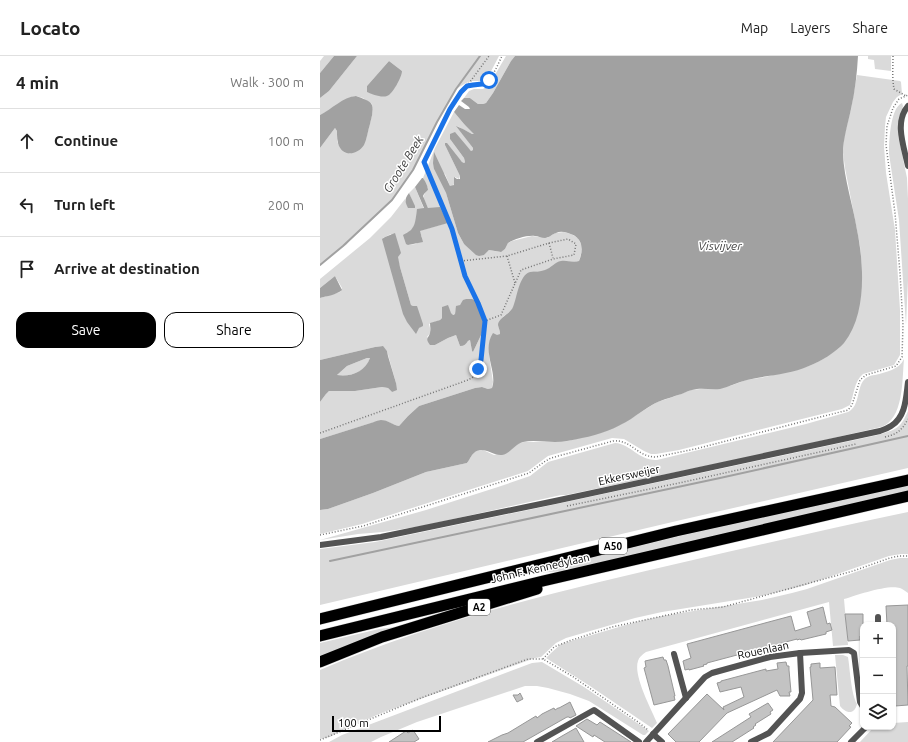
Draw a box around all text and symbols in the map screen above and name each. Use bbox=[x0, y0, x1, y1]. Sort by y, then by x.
text: Locato bbox=[20, 17, 81, 39]
text: Map bbox=[741, 20, 768, 36]
text: Layers bbox=[790, 20, 830, 36]
text: Share bbox=[852, 20, 888, 36]
route start bbox=[480, 71, 498, 89]
text: 4 min bbox=[16, 73, 59, 92]
text: Walk · 300 m bbox=[230, 75, 304, 89]
icon: ahead bbox=[16, 130, 38, 152]
text: Continue bbox=[54, 132, 118, 149]
water label: Groote Beek bbox=[380, 132, 426, 195]
text: 100 m bbox=[268, 134, 304, 148]
icon: left bbox=[16, 194, 38, 216]
text: Turn left bbox=[54, 196, 115, 213]
text: 200 m bbox=[268, 198, 304, 212]
water label: Visvijver bbox=[698, 239, 742, 252]
icon: arrive bbox=[16, 258, 38, 280]
text: Arrive at destination bbox=[54, 260, 200, 277]
button: Save bbox=[16, 312, 156, 348]
button: Share bbox=[164, 312, 304, 348]
route end bbox=[469, 360, 487, 378]
street label: Ekkersweijer bbox=[597, 462, 662, 487]
road number: A50 bbox=[599, 538, 627, 554]
street label: John F. Kennedylaan bbox=[490, 551, 590, 585]
road number: A2 bbox=[468, 599, 490, 615]
map controls bbox=[860, 622, 896, 730]
button: + bbox=[860, 622, 896, 658]
street label: Rouenlaan bbox=[736, 639, 790, 661]
button: − bbox=[860, 658, 896, 694]
button: layers bbox=[860, 694, 896, 730]
scale bar bbox=[332, 714, 441, 733]
text: 100 m bbox=[338, 717, 369, 729]

